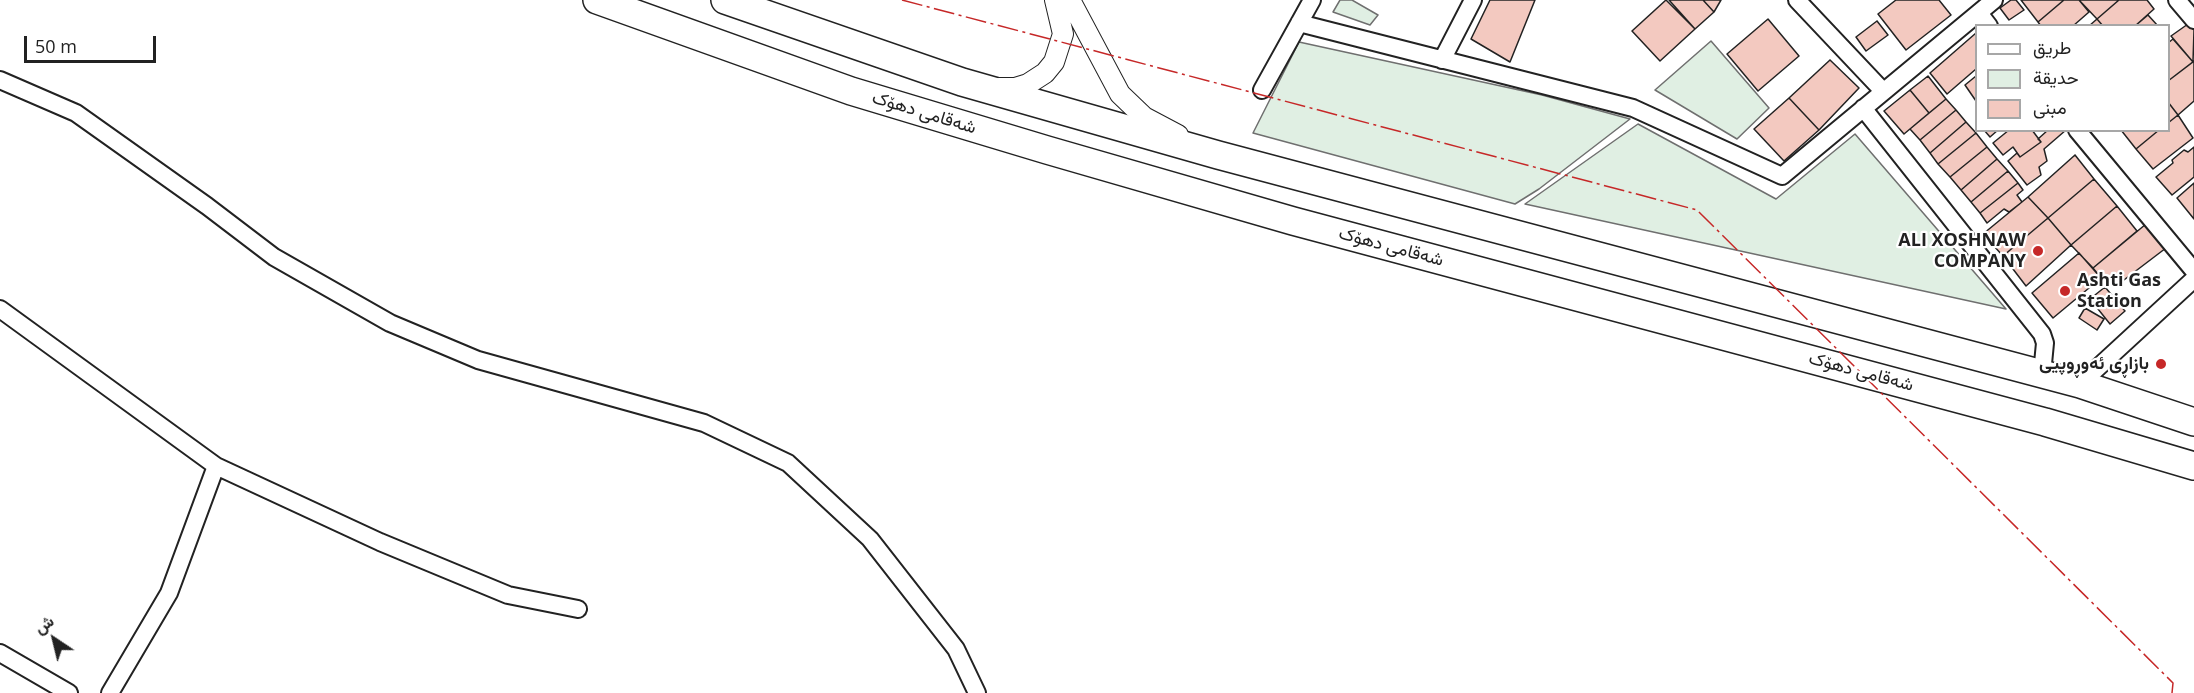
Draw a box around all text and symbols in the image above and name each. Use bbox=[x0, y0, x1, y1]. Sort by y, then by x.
scale bar bbox=[27, 24, 159, 62]
legend bbox=[1975, 24, 2170, 132]
text: 50 m bbox=[35, 34, 77, 58]
text: طريق bbox=[2033, 35, 2071, 59]
text: حديقة bbox=[2033, 65, 2079, 89]
street label: شەقامی دهۆک bbox=[869, 87, 979, 139]
text: مبنى bbox=[2033, 95, 2067, 119]
street label: شەقامی دهۆک bbox=[1336, 223, 1446, 271]
place label: ALI XOSHNAW COMPANY bbox=[1898, 230, 2026, 272]
marker: ALI XOSHNAW COMPANY bbox=[2031, 244, 2045, 258]
place label: Ashti Gas Station bbox=[2077, 270, 2161, 312]
marker: Ashti Gas Station bbox=[2058, 284, 2072, 298]
street label: شەقامی دهۆک bbox=[1806, 348, 1916, 396]
place label: بازاڕی ئەوڕوپیی bbox=[2039, 353, 2149, 375]
marker: بازاڕی ئەوڕوپیی bbox=[2154, 357, 2168, 371]
north arrow bbox=[24, 609, 84, 669]
text: ش bbox=[29, 610, 58, 639]

